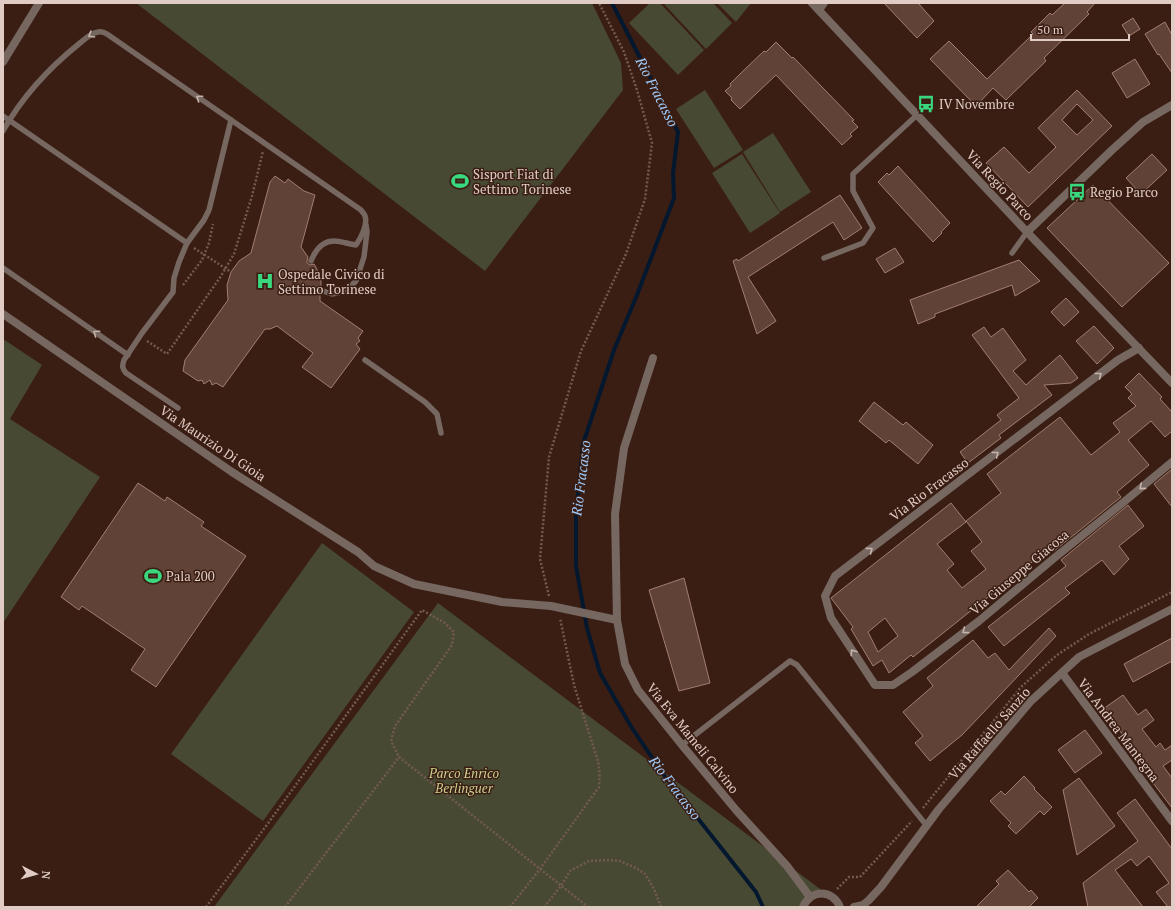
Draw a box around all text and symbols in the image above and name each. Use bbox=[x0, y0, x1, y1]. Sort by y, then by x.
scale bar bbox=[1031, 16, 1129, 42]
text: 50 m bbox=[1037, 22, 1064, 37]
one-way arrow bbox=[88, 31, 95, 38]
water label: Rio Fracasso bbox=[631, 53, 683, 130]
bus stop icon: IV Novembre bbox=[916, 94, 936, 114]
place label: IV Novembre bbox=[939, 95, 1014, 113]
one-way arrow bbox=[197, 96, 204, 103]
street label: Via Regio Parco bbox=[963, 146, 1037, 224]
place label: Sisport Fiat di Settimo Torinese bbox=[473, 165, 571, 198]
sports icon: Sisport Fiat di Settimo Torinese bbox=[450, 171, 470, 191]
bus stop icon: Regio Parco bbox=[1067, 182, 1087, 202]
place label: Regio Parco bbox=[1090, 183, 1158, 201]
place label: Ospedale Civico di Settimo Torinese bbox=[278, 265, 385, 298]
hospital icon: Ospedale Civico di Settimo Torinese bbox=[255, 271, 275, 291]
one-way arrow bbox=[93, 331, 100, 338]
one-way arrow bbox=[1094, 372, 1101, 379]
street label: Via Maurizio Di Gioia bbox=[157, 401, 270, 485]
water label: Rio Fracasso bbox=[566, 439, 595, 518]
one-way arrow bbox=[991, 452, 998, 459]
street label: Via Rio Fracasso bbox=[886, 453, 972, 525]
one-way arrow bbox=[1139, 482, 1147, 489]
street label: Via Giuseppe Giacosa bbox=[966, 525, 1073, 619]
one-way arrow bbox=[866, 547, 873, 554]
sports icon: Pala 200 bbox=[143, 566, 163, 586]
place label: Pala 200 bbox=[166, 567, 215, 585]
one-way arrow bbox=[963, 626, 970, 633]
one-way arrow bbox=[850, 649, 858, 656]
street label: Via Andrea Mantegna bbox=[1074, 675, 1164, 786]
street label: Via Eva Mameli Calvino bbox=[643, 679, 743, 797]
street label: Via Raffaello Sanzio bbox=[944, 683, 1034, 783]
water label: Rio Fracasso bbox=[644, 751, 706, 824]
park label: Parco Enrico Berlinguer bbox=[428, 764, 499, 797]
north arrow bbox=[16, 854, 56, 894]
text: N bbox=[38, 870, 53, 881]

